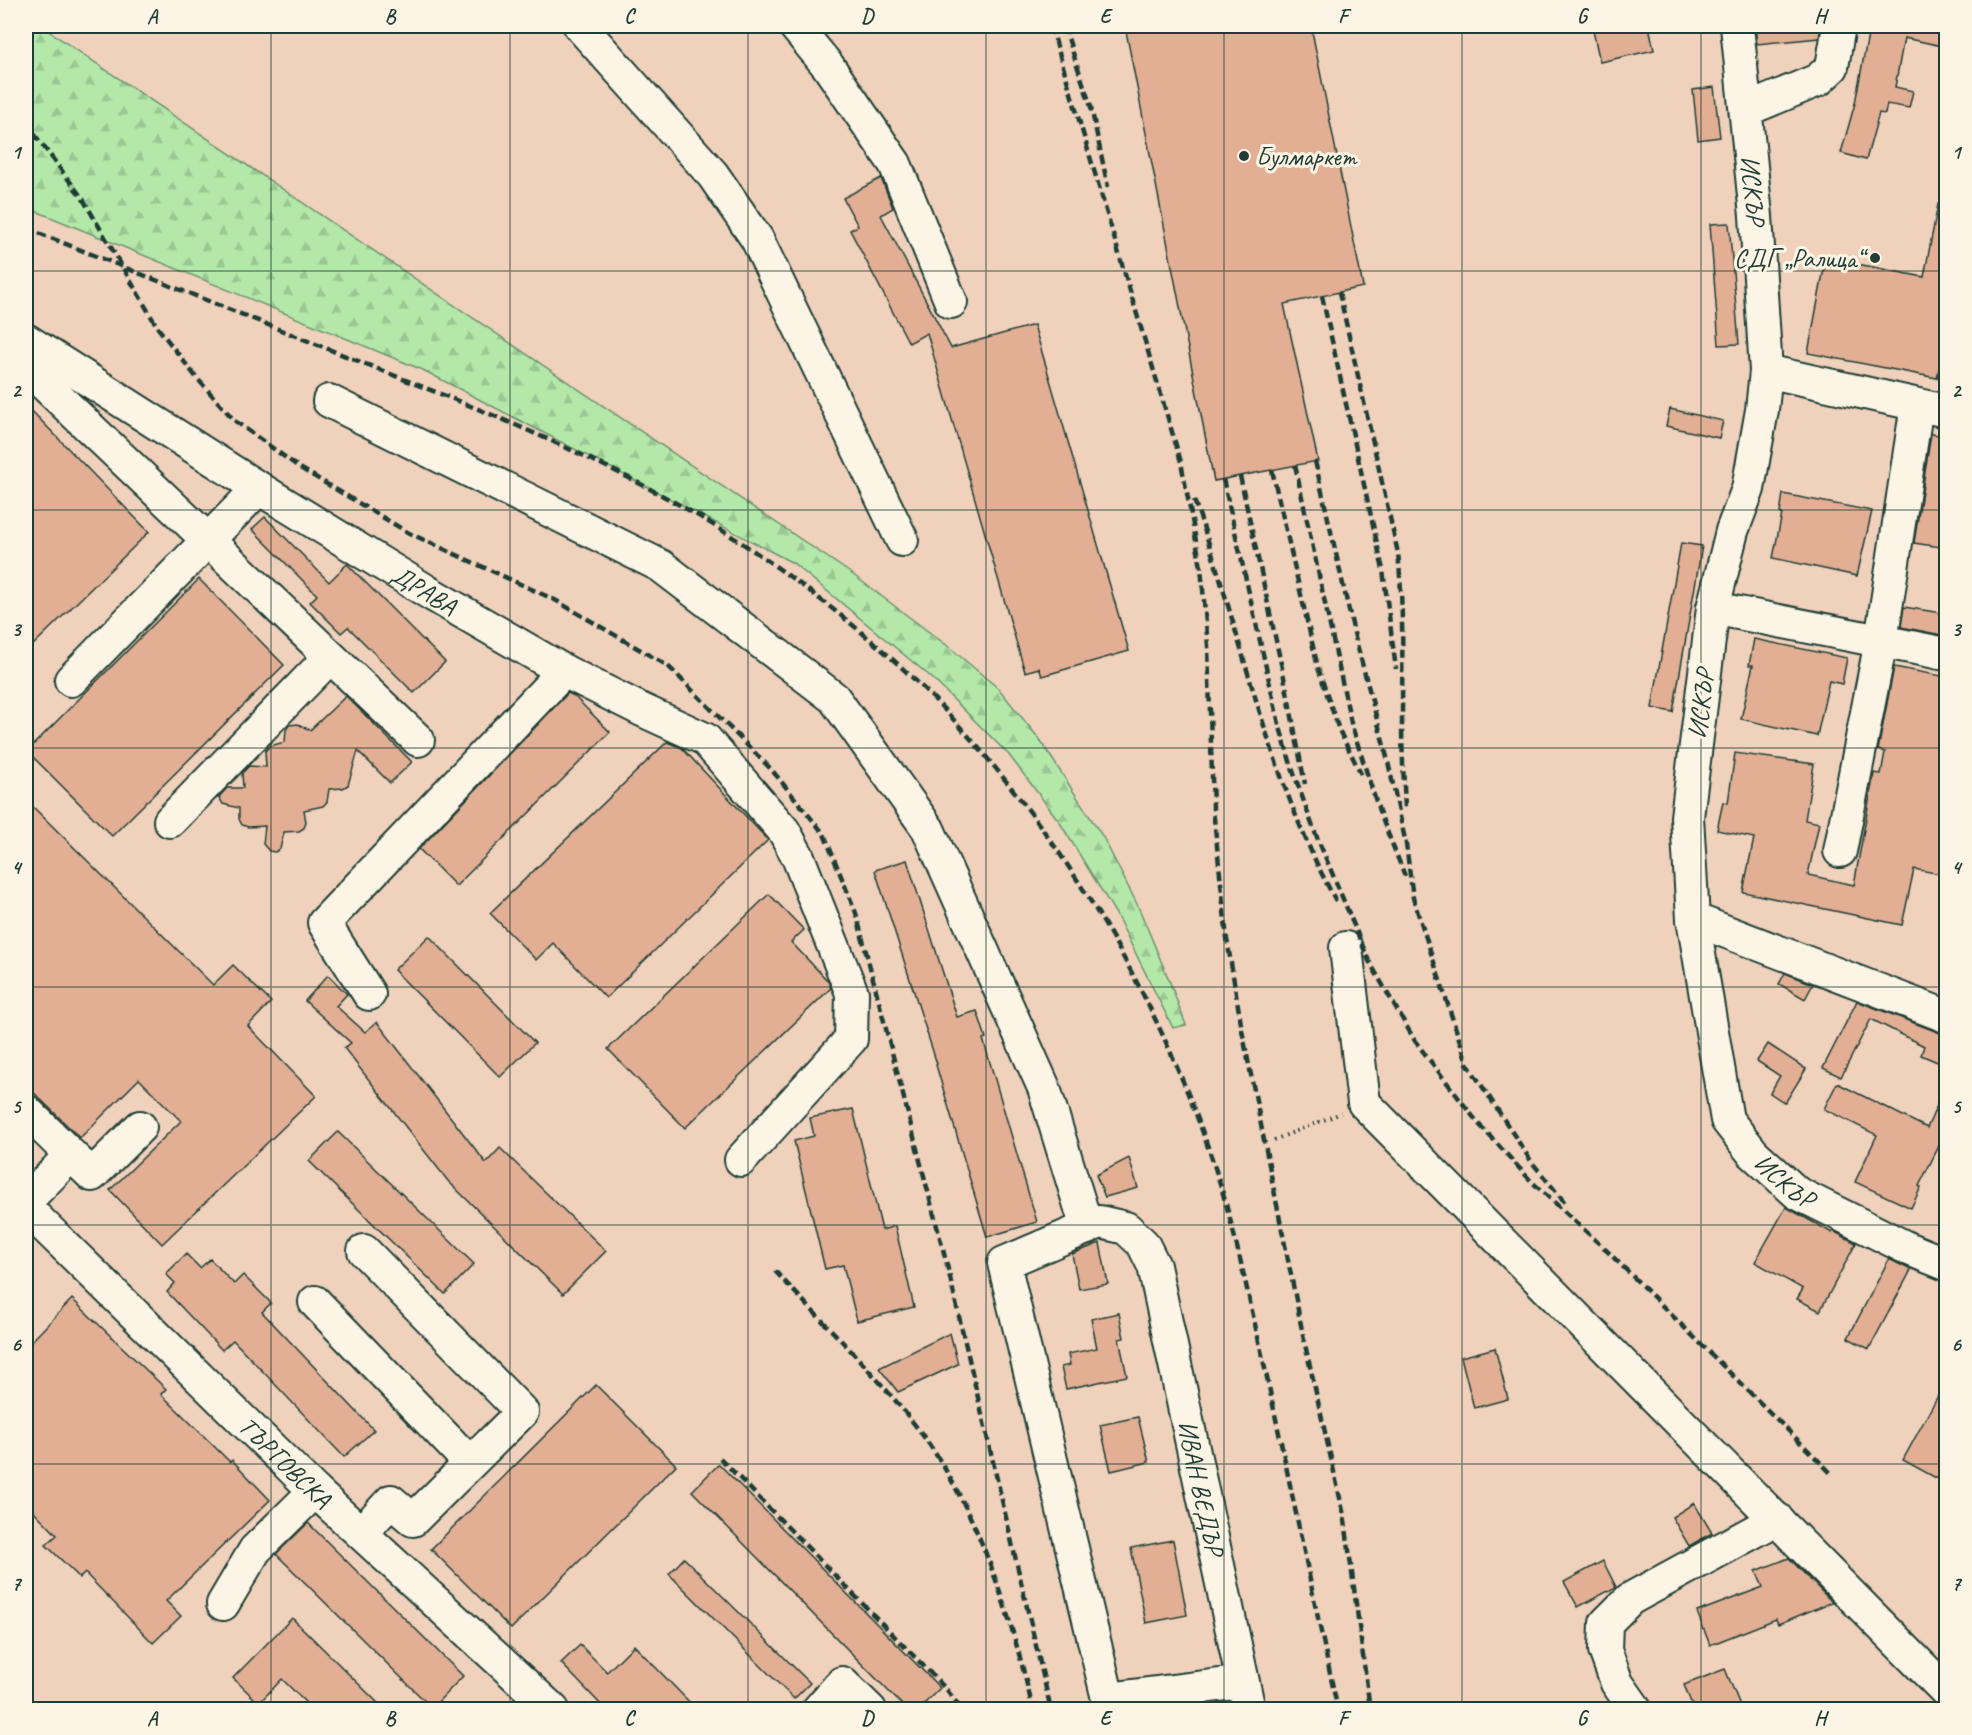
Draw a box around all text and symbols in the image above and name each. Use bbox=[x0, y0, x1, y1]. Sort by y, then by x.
text: A bbox=[147, 4, 159, 29]
text: B bbox=[385, 4, 397, 29]
text: C bbox=[624, 4, 636, 29]
text: D bbox=[861, 4, 875, 29]
text: E bbox=[1100, 4, 1114, 29]
text: F bbox=[1338, 4, 1352, 29]
text: G bbox=[1577, 4, 1590, 29]
text: H bbox=[1814, 4, 1829, 29]
text: 1 bbox=[12, 140, 23, 165]
place label: Булмаркет bbox=[1256, 140, 1358, 173]
text: 1 bbox=[1952, 140, 1963, 165]
marker: Булмаркет bbox=[1237, 149, 1251, 163]
street label: ИСКЪР bbox=[1734, 154, 1773, 230]
place label: СДГ „Ралица“ bbox=[1734, 242, 1868, 275]
marker: СДГ „Ралица“ bbox=[1868, 251, 1882, 265]
text: 2 bbox=[12, 378, 23, 403]
text: 2 bbox=[1952, 378, 1963, 403]
street label: ДРАВА bbox=[386, 557, 464, 622]
text: 3 bbox=[12, 617, 23, 642]
text: 3 bbox=[1952, 617, 1963, 642]
street label: ИСКЪР bbox=[1680, 664, 1722, 740]
text: 4 bbox=[12, 855, 24, 880]
text: 4 bbox=[1952, 855, 1964, 880]
text: 5 bbox=[12, 1094, 23, 1119]
text: 5 bbox=[1952, 1094, 1963, 1119]
street label: ИСКЪР bbox=[1748, 1146, 1823, 1217]
text: 6 bbox=[11, 1332, 22, 1357]
text: 6 bbox=[1951, 1332, 1962, 1357]
street label: ТЪРГОВСКА bbox=[232, 1409, 339, 1515]
street label: ИВАН ВЕДЪР bbox=[1171, 1417, 1233, 1562]
text: 7 bbox=[12, 1571, 23, 1596]
text: 7 bbox=[1952, 1571, 1963, 1596]
text: A bbox=[147, 1706, 159, 1731]
text: B bbox=[385, 1706, 397, 1731]
text: C bbox=[624, 1706, 636, 1731]
text: D bbox=[861, 1706, 875, 1731]
text: E bbox=[1100, 1706, 1114, 1731]
text: F bbox=[1338, 1706, 1352, 1731]
text: G bbox=[1577, 1706, 1590, 1731]
text: H bbox=[1814, 1706, 1829, 1731]

